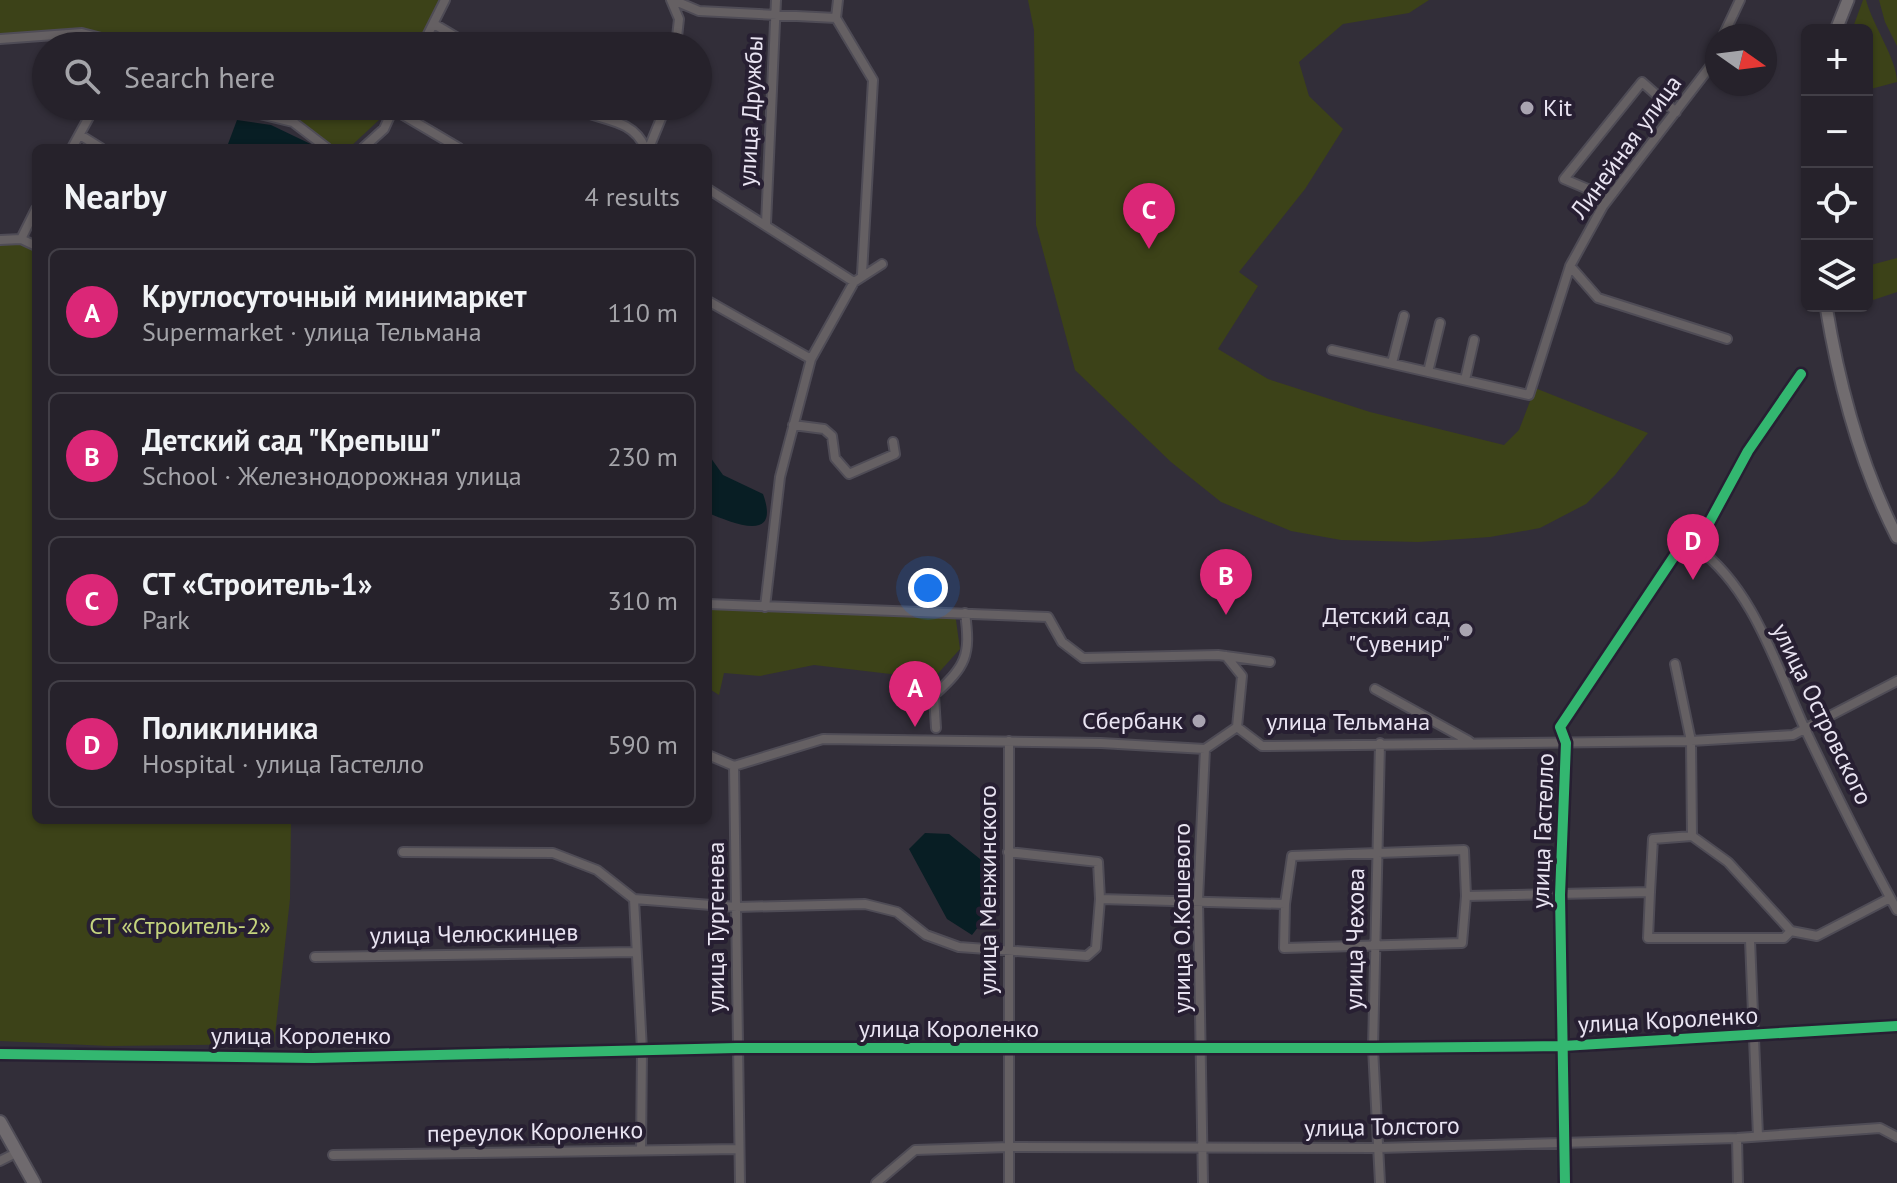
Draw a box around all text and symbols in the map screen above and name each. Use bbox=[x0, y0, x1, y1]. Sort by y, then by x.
north arrow bbox=[1705, 24, 1777, 96]
map controls bbox=[1801, 24, 1873, 312]
button: + bbox=[1801, 24, 1873, 96]
search box bbox=[32, 32, 712, 120]
street label: улица Дружбы bbox=[731, 35, 770, 187]
icon: search bbox=[60, 54, 104, 98]
text: Search here bbox=[124, 57, 275, 96]
street label: Линейная улица bbox=[1562, 69, 1688, 225]
place label: Kit bbox=[1543, 92, 1572, 123]
button: − bbox=[1801, 96, 1873, 168]
marker: Kit bbox=[1518, 99, 1536, 117]
button: locate bbox=[1801, 168, 1873, 240]
text: Nearby bbox=[64, 174, 166, 218]
text: 4 results bbox=[585, 180, 680, 213]
pin: C bbox=[1123, 183, 1175, 249]
button: layers bbox=[1801, 240, 1873, 312]
text: Круглосуточный минимаркет bbox=[142, 276, 526, 315]
text: A bbox=[84, 296, 100, 329]
text: 110 m bbox=[607, 296, 678, 329]
text: Supermarket · улица Тельмана bbox=[142, 315, 482, 348]
text: Детский сад "Крепыш" bbox=[142, 420, 442, 459]
text: B bbox=[84, 440, 100, 473]
text: 230 m bbox=[607, 440, 678, 473]
text: School · Железнодорожная улица bbox=[142, 459, 522, 492]
pin: D bbox=[1667, 514, 1719, 580]
pin: B bbox=[1200, 549, 1252, 615]
text: СТ «Строитель-1» bbox=[142, 564, 372, 603]
your location bbox=[908, 568, 948, 608]
text: C bbox=[85, 584, 99, 617]
text: 310 m bbox=[607, 584, 678, 617]
place label: Детский сад "Сувенир" bbox=[1323, 600, 1450, 659]
text: Park bbox=[142, 603, 190, 636]
street label: улица Островского bbox=[1765, 618, 1880, 810]
marker: Детский сад "Сувенир" bbox=[1457, 621, 1475, 639]
pin: A bbox=[889, 661, 941, 727]
place label: Сбербанк bbox=[1082, 705, 1184, 736]
street label: улица Тельмана bbox=[1266, 706, 1430, 737]
text: Поликлиника bbox=[142, 708, 318, 747]
marker: Сбербанк bbox=[1190, 712, 1208, 730]
text: D bbox=[84, 728, 100, 761]
text: 590 m bbox=[607, 728, 678, 761]
text: Hospital · улица Гастелло bbox=[142, 747, 424, 780]
street label: улица Гастелло bbox=[1524, 753, 1561, 909]
street label: улица Менжинского bbox=[972, 785, 1003, 995]
street label: улица О.Кошевого bbox=[1166, 823, 1197, 1013]
street label: улица Тургенева bbox=[700, 842, 731, 1012]
street label: улица Чехова bbox=[1338, 868, 1371, 1010]
park label: СТ «Строитель-2» bbox=[89, 910, 271, 941]
street label: улица Челюскинцев bbox=[369, 916, 579, 951]
street label: улица Короленко bbox=[1577, 999, 1759, 1040]
street label: улица Короленко bbox=[859, 1013, 1039, 1044]
street label: улица Короленко bbox=[211, 1020, 391, 1051]
street label: улица Толстого bbox=[1304, 1110, 1460, 1143]
street label: переулок Короленко bbox=[427, 1114, 643, 1149]

